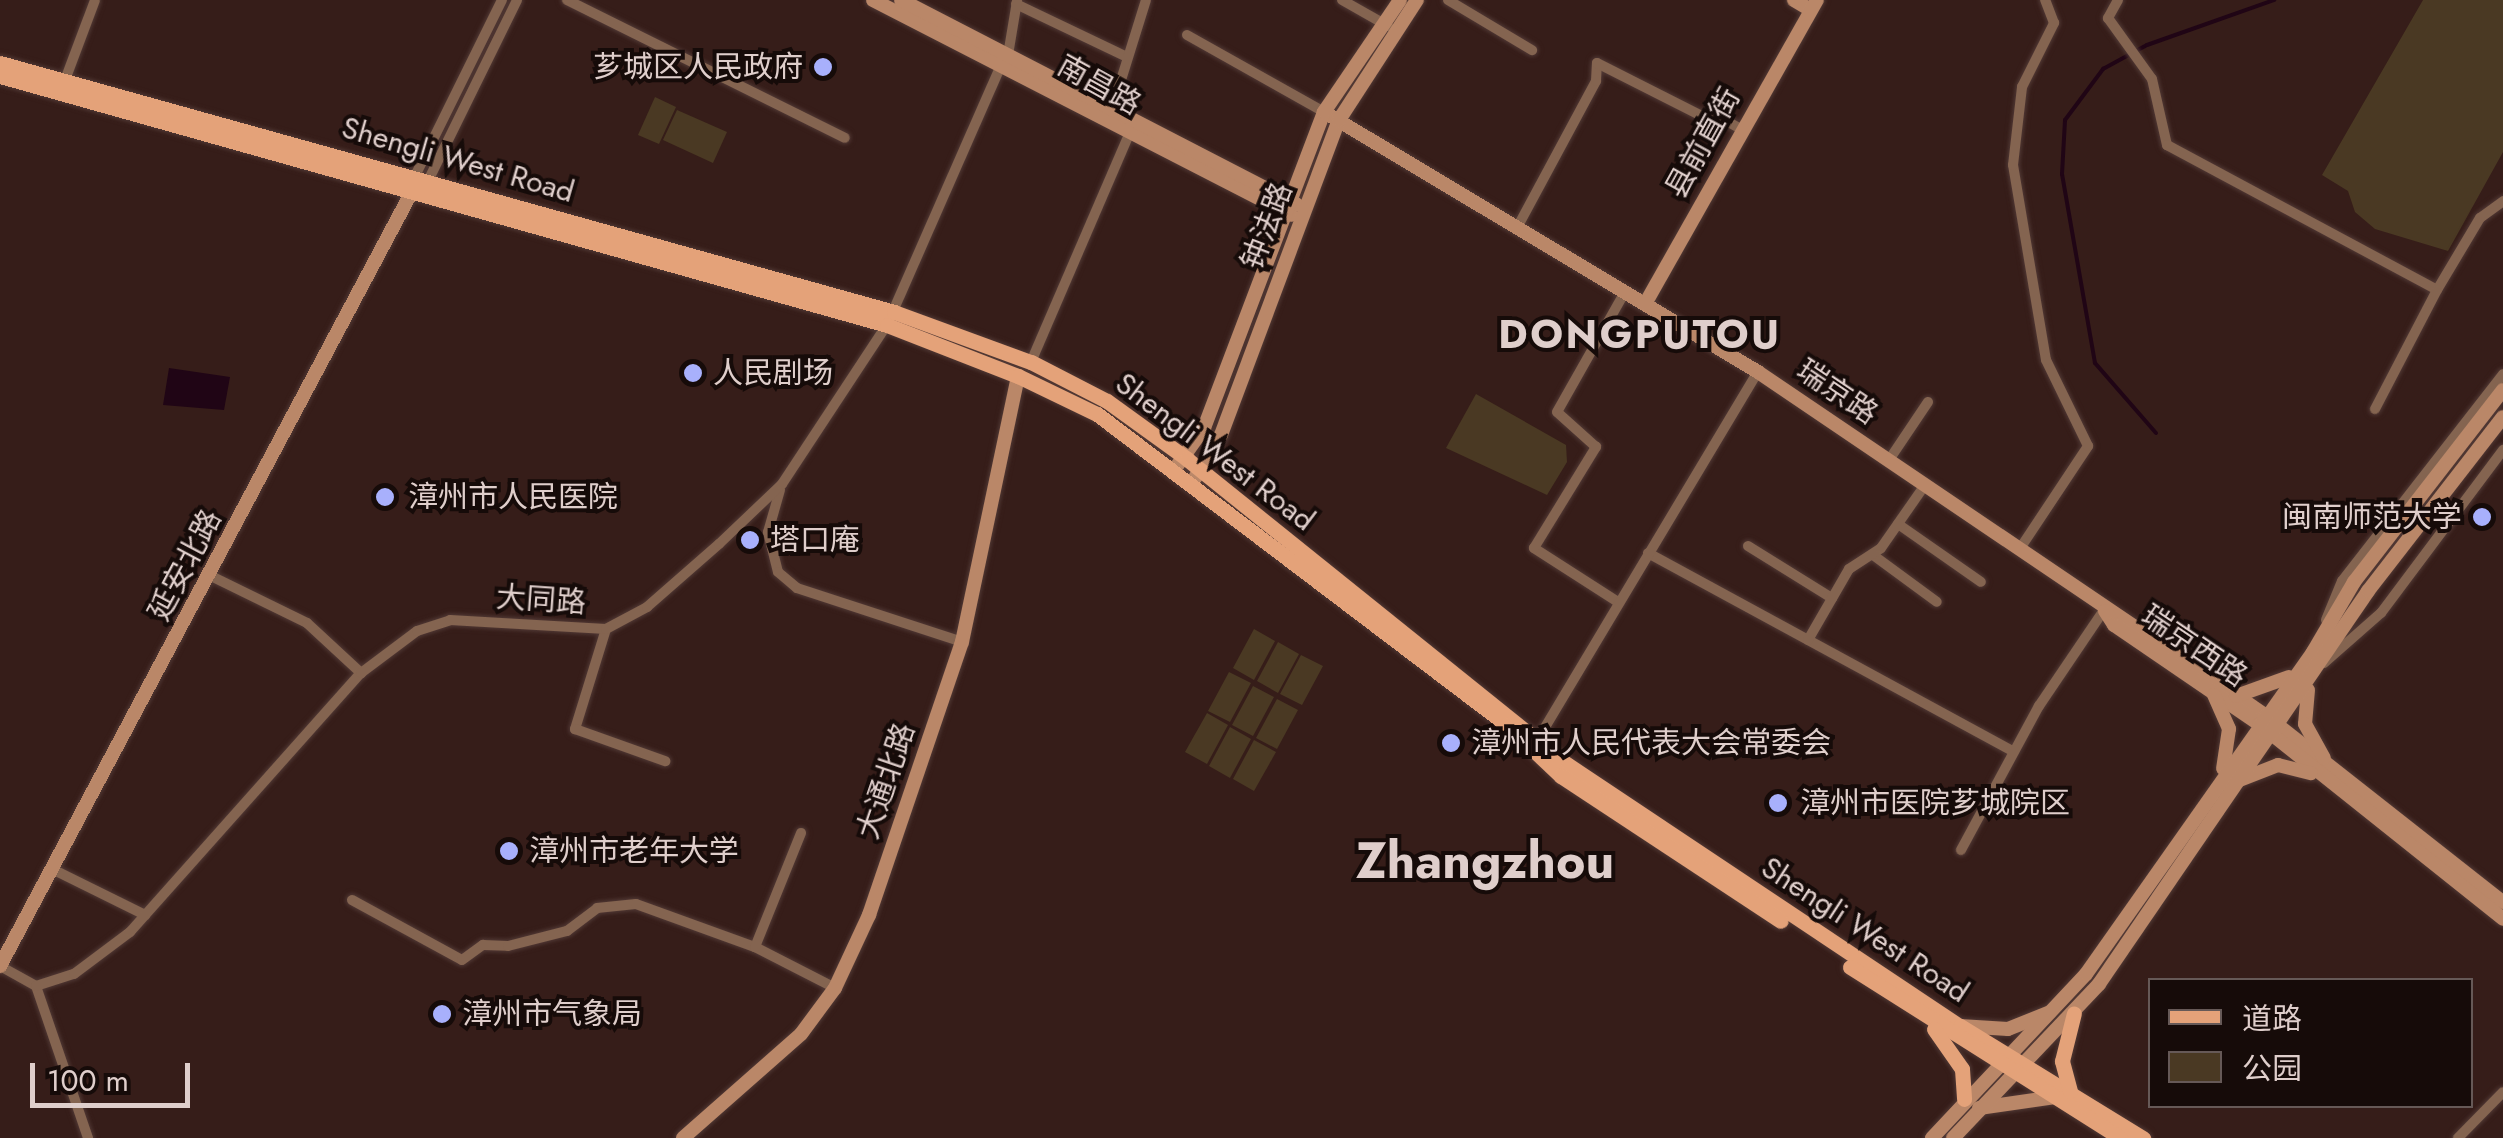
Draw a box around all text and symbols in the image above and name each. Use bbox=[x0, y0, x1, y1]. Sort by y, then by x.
street label: 南昌路 bbox=[1051, 47, 1147, 123]
place label: 芗城区人民政府 bbox=[593, 49, 803, 85]
marker: 芗城区人民政府 bbox=[812, 56, 834, 78]
street label: 县前直街 bbox=[1658, 82, 1748, 204]
street label: Shengli West Road bbox=[338, 110, 578, 210]
street label: 钟法路 bbox=[1234, 178, 1300, 274]
district label: DONGPUTOU bbox=[1498, 310, 1782, 358]
street label: 瑞京路 bbox=[1790, 352, 1884, 432]
place label: 人民剧场 bbox=[713, 355, 833, 391]
marker: 人民剧场 bbox=[682, 362, 704, 384]
street label: Shengli West Road bbox=[1108, 365, 1322, 539]
place label: 漳州市人民医院 bbox=[408, 479, 618, 515]
marker: 漳州市人民医院 bbox=[372, 484, 398, 510]
place label: 闽南师范大学 bbox=[2282, 499, 2462, 535]
street label: 延安北路 bbox=[141, 504, 229, 626]
marker: 闽南师范大学 bbox=[2471, 506, 2493, 528]
place label: 塔口庵 bbox=[770, 522, 860, 558]
marker: 塔口庵 bbox=[739, 529, 761, 551]
street label: 大同路 bbox=[495, 579, 587, 621]
street label: 瑞京西路 bbox=[2134, 598, 2254, 694]
street label: 大通北路 bbox=[849, 718, 923, 844]
place label: 漳州市人民代表大会常委会 bbox=[1471, 725, 1831, 761]
marker: 漳州市人民代表大会常委会 bbox=[1440, 732, 1462, 754]
place label: 漳州市医院芗城院区 bbox=[1800, 785, 2070, 821]
marker: 漳州市医院芗城院区 bbox=[1765, 790, 1791, 816]
district label: Zhangzhou bbox=[1356, 831, 1614, 891]
place label: 漳州市老年大学 bbox=[529, 833, 739, 869]
marker: 漳州市老年大学 bbox=[498, 840, 520, 862]
street label: Shengli West Road bbox=[1755, 850, 1975, 1010]
legend bbox=[2148, 978, 2473, 1108]
place label: 漳州市气象局 bbox=[462, 996, 642, 1032]
text: 道路 bbox=[2242, 997, 2302, 1040]
marker: 漳州市气象局 bbox=[431, 1003, 453, 1025]
scale bar bbox=[35, 1043, 195, 1105]
text: 公园 bbox=[2242, 1047, 2302, 1090]
text: 100 m bbox=[47, 1059, 129, 1102]

